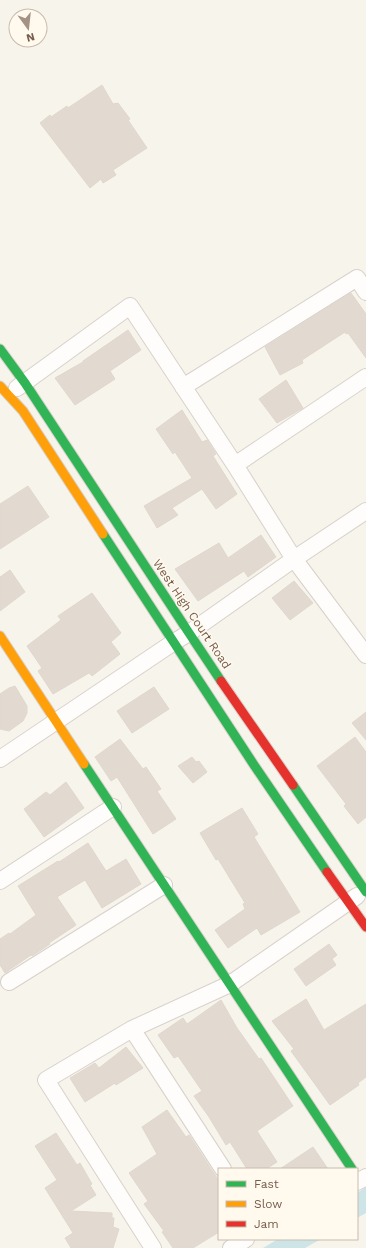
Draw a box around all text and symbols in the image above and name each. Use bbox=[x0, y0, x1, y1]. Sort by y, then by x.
north arrow bbox=[8, 8, 48, 48]
text: N bbox=[25, 30, 36, 45]
street label: West High Court Road bbox=[150, 557, 234, 671]
legend bbox=[218, 1168, 358, 1240]
text: Fast bbox=[254, 1177, 279, 1191]
text: Slow bbox=[254, 1197, 282, 1211]
text: Jam bbox=[254, 1217, 279, 1231]

